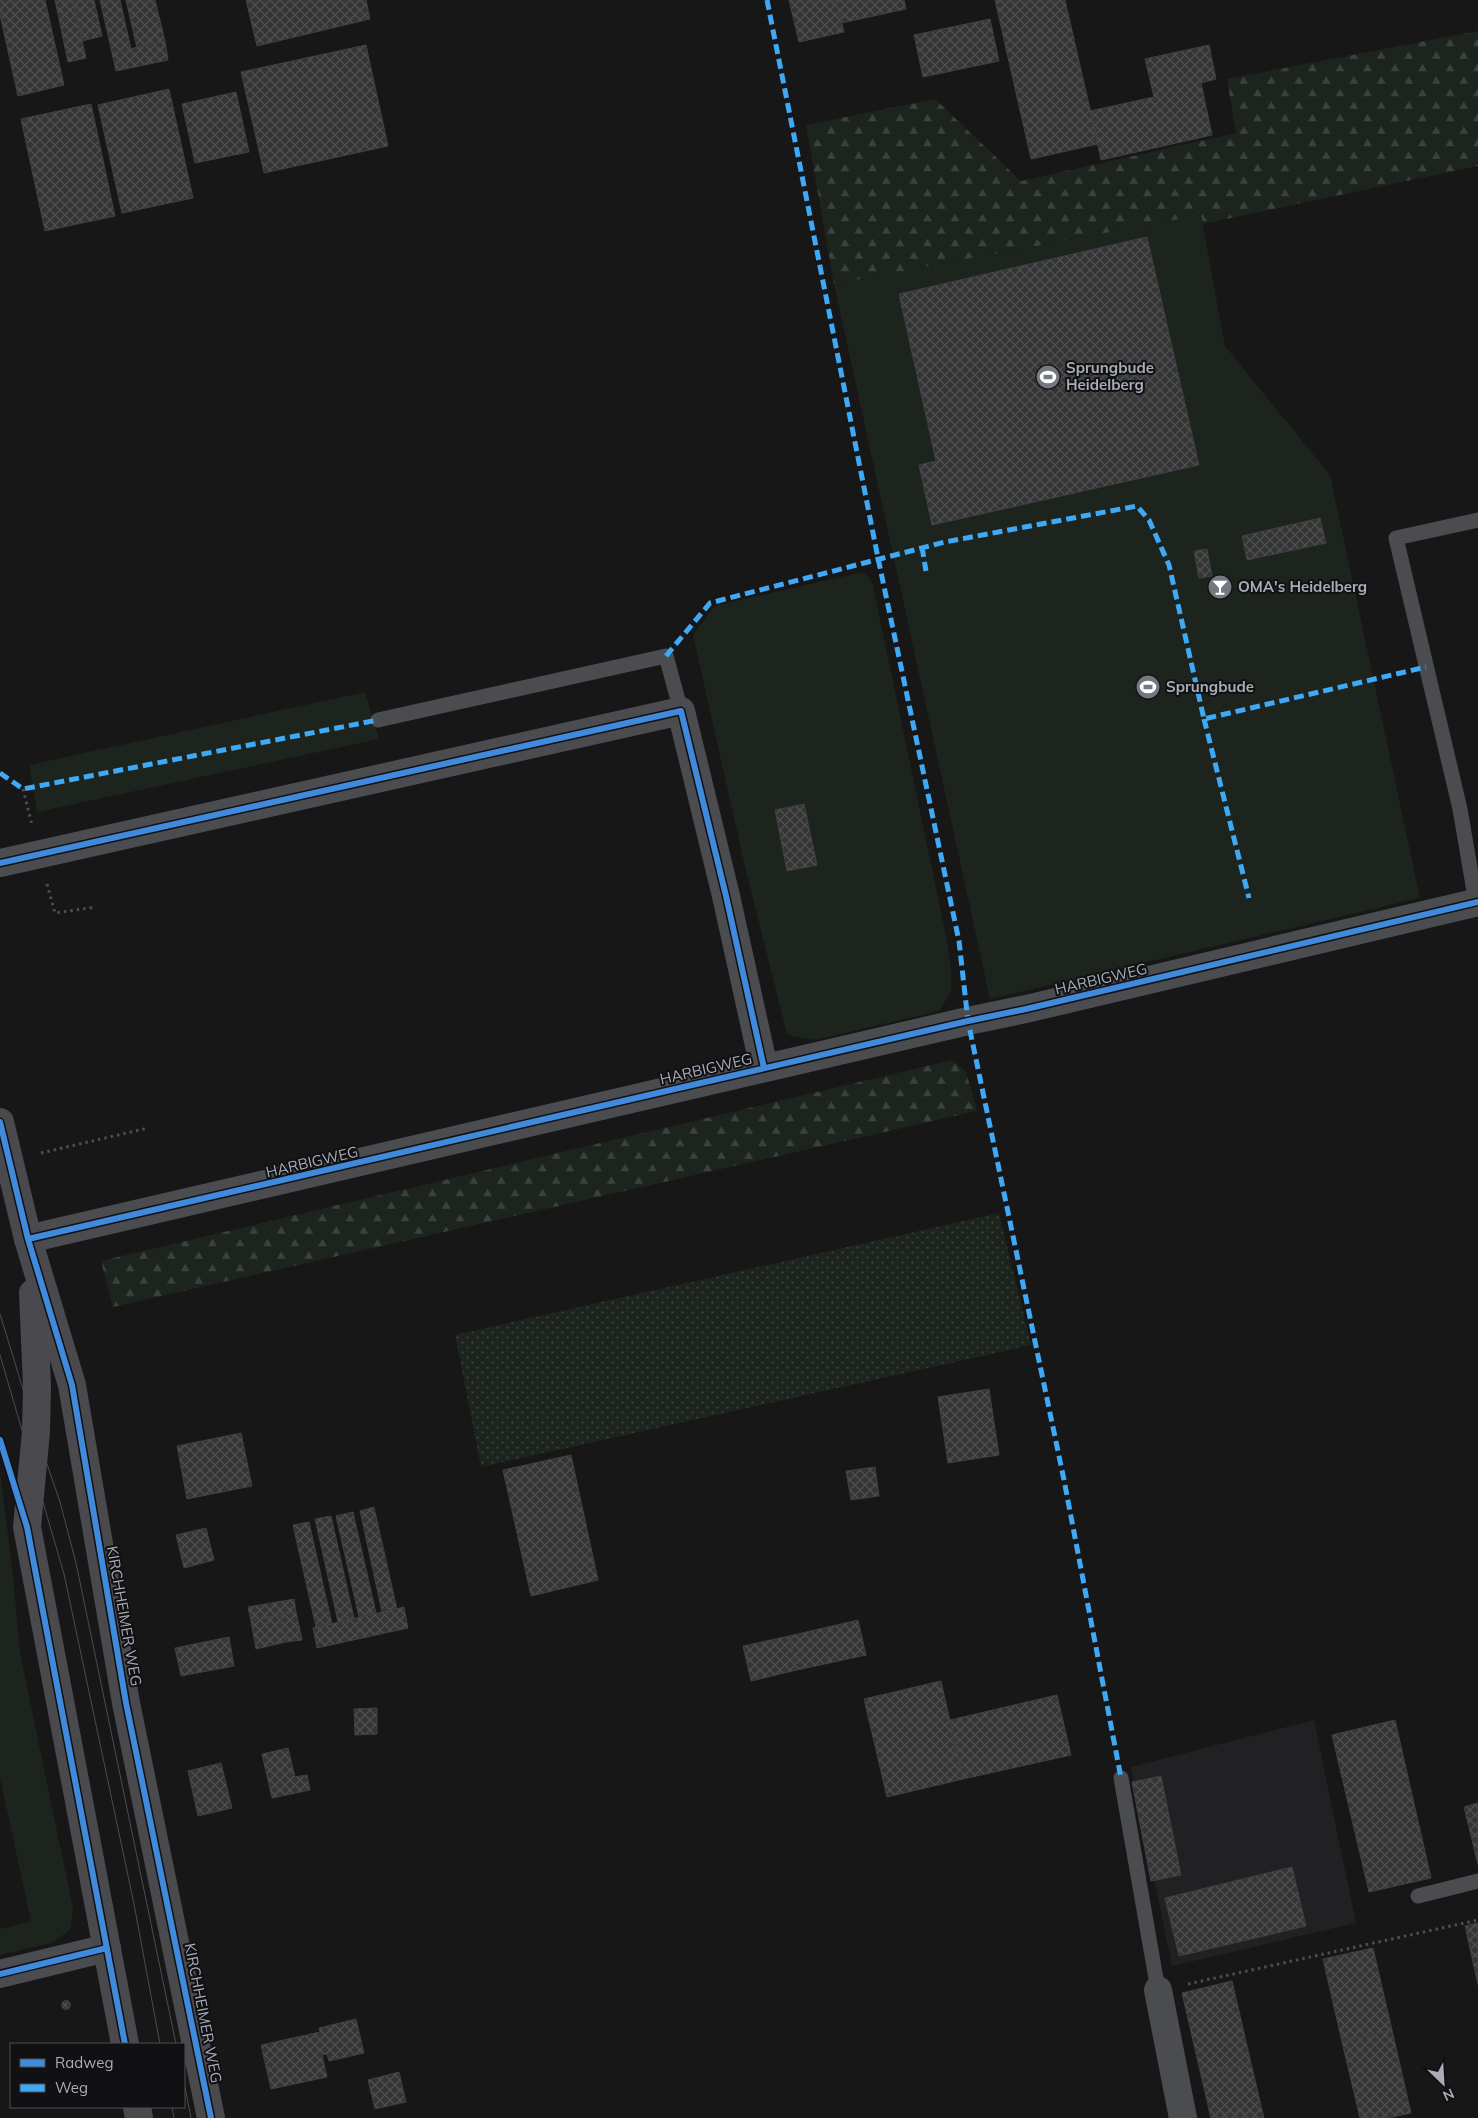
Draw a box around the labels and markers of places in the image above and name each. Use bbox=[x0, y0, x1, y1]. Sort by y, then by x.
place label: Sprungbude Heidelberg bbox=[1066, 358, 1154, 394]
sports icon: Sprungbude Heidelberg bbox=[1035, 364, 1061, 390]
bar icon: OMA's Heidelberg bbox=[1207, 574, 1233, 600]
place label: OMA's Heidelberg bbox=[1238, 577, 1367, 596]
sports icon: Sprungbude bbox=[1135, 674, 1161, 700]
place label: Sprungbude bbox=[1166, 677, 1254, 696]

